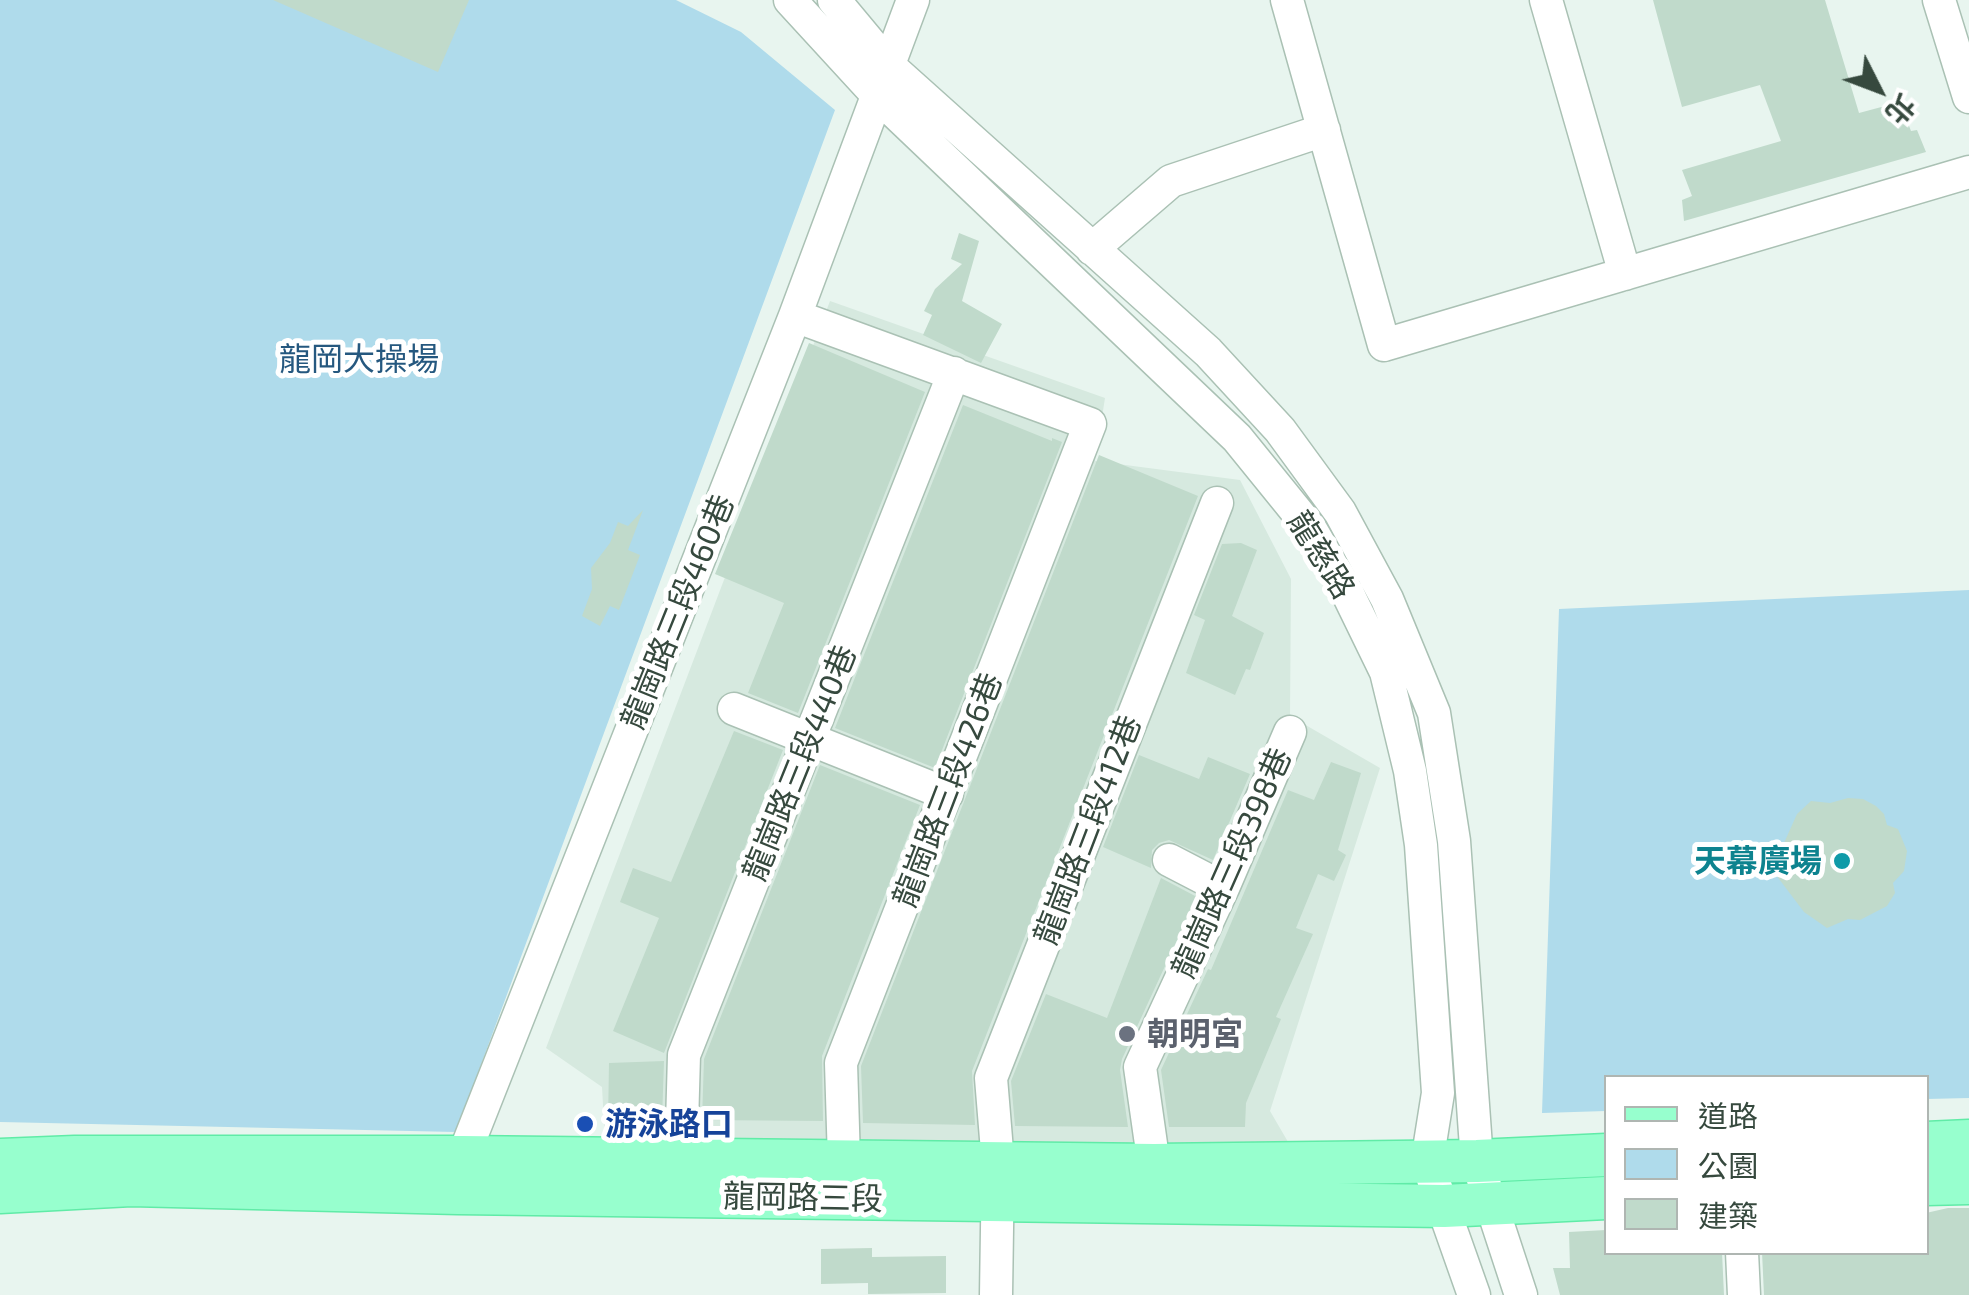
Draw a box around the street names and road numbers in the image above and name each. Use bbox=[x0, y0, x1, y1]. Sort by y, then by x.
street label: 龍崗路三段460巷 bbox=[614, 489, 742, 735]
street label: 龍慈路 bbox=[1279, 504, 1363, 606]
street label: 龍崗路三段440巷 bbox=[735, 640, 865, 886]
street label: 龍崗路三段426巷 bbox=[886, 667, 1010, 913]
street label: 龍崗路三段412巷 bbox=[1027, 710, 1149, 950]
street label: 龍崗路三段398巷 bbox=[1164, 742, 1300, 984]
street label: 龍岡路三段 bbox=[723, 1177, 883, 1219]

